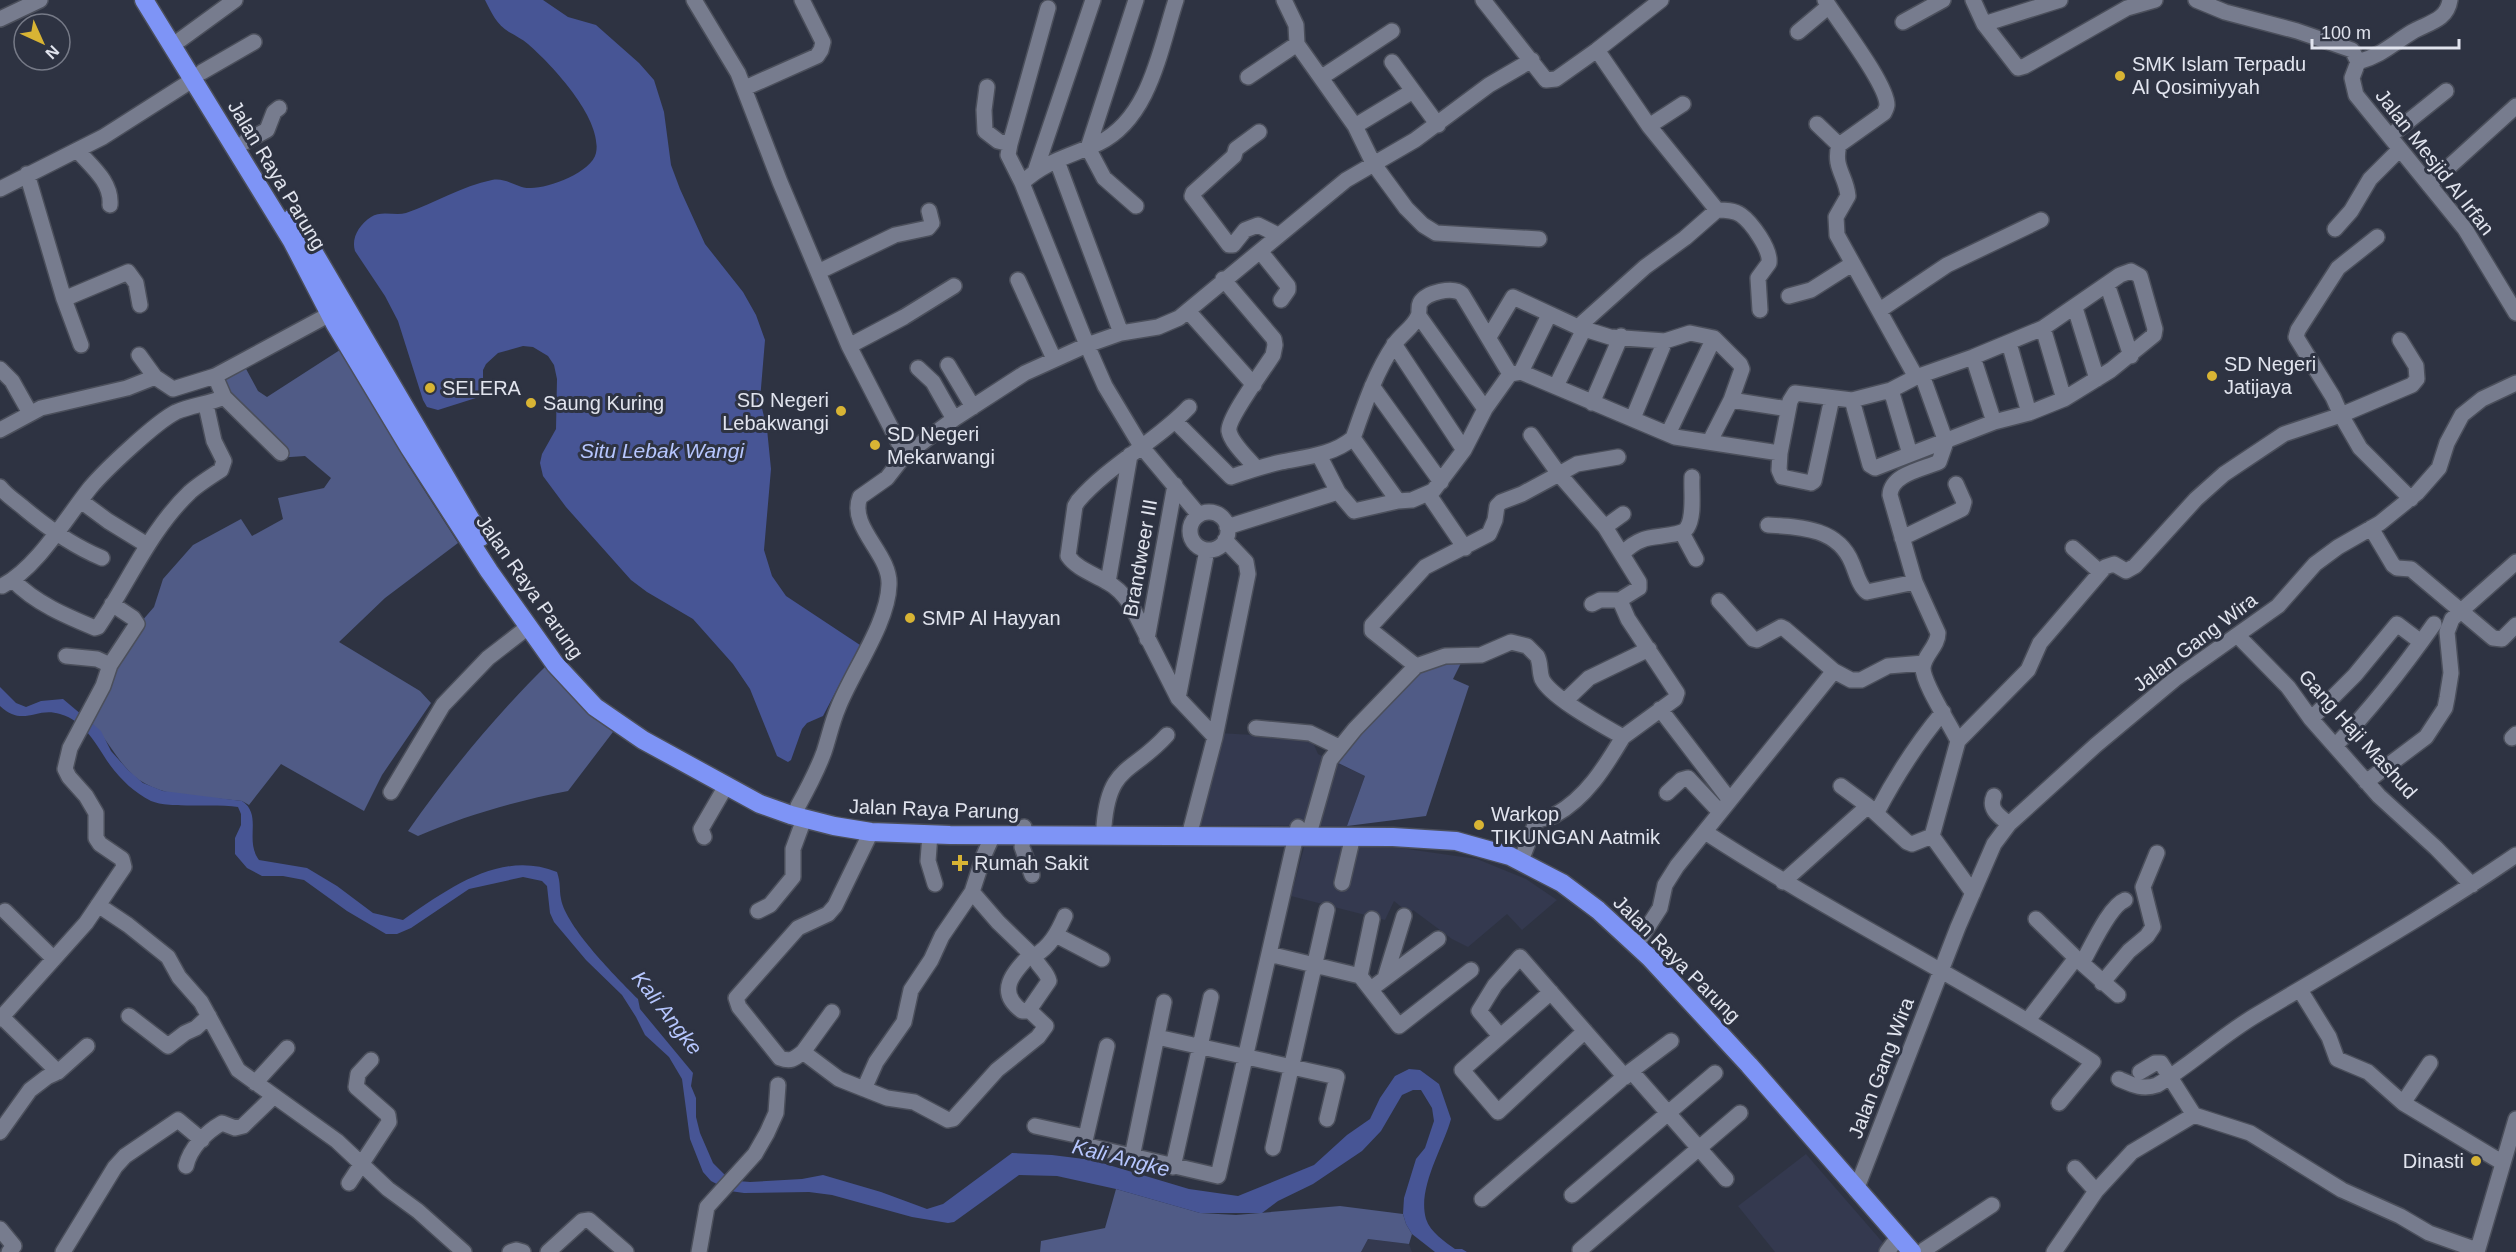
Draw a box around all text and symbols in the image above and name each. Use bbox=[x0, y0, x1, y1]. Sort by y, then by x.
north arrow bbox=[12, 12, 72, 72]
scale bar bbox=[2312, 12, 2459, 50]
text: 100 m bbox=[2321, 23, 2371, 43]
text: N bbox=[42, 42, 62, 62]
place label: SMK Islam Terpadu Al Qosimiyyah bbox=[2132, 53, 2306, 98]
marker: SMK Islam Terpadu Al Qosimiyyah bbox=[2113, 69, 2127, 83]
street label: Jalan Mesjid Al Irfan bbox=[2371, 85, 2499, 239]
street label: Jalan Raya Parung bbox=[224, 96, 330, 254]
place label: SD Negeri Jatijaya bbox=[2224, 353, 2316, 398]
marker: SD Negeri Jatijaya bbox=[2205, 369, 2219, 383]
place label: SELERA bbox=[442, 377, 522, 399]
marker: SELERA bbox=[423, 381, 437, 395]
place label: SD Negeri Lebakwangi bbox=[722, 389, 829, 434]
place label: Saung Kuring bbox=[543, 392, 664, 414]
marker: Saung Kuring bbox=[524, 396, 538, 410]
marker: SD Negeri Lebakwangi bbox=[834, 404, 848, 418]
place label: SD Negeri Mekarwangi bbox=[887, 423, 995, 468]
marker: SD Negeri Mekarwangi bbox=[868, 438, 882, 452]
water label: Situ Lebak Wangi bbox=[580, 439, 745, 462]
street label: Brandweer III bbox=[1119, 498, 1161, 618]
street label: Jalan Raya Parung bbox=[472, 511, 588, 663]
street label: Jalan Gang Wira bbox=[2129, 588, 2262, 696]
place label: SMP Al Hayyan bbox=[922, 607, 1061, 629]
marker: SMP Al Hayyan bbox=[903, 611, 917, 625]
street label: Gang Haji Mashud bbox=[2294, 665, 2422, 803]
street label: Jalan Raya Parung bbox=[849, 795, 1019, 823]
place label: Warkop TIKUNGAN Aatmik bbox=[1491, 803, 1661, 848]
marker: Warkop TIKUNGAN Aatmik bbox=[1472, 818, 1486, 832]
place label: Rumah Sakit bbox=[974, 852, 1089, 874]
marker: Rumah Sakit bbox=[951, 854, 969, 872]
street label: Jalan Raya Parung bbox=[1609, 891, 1745, 1027]
water label: Kali Angke bbox=[628, 966, 707, 1059]
street label: Jalan Gang Wira bbox=[1844, 994, 1918, 1141]
water label: Kali Angke bbox=[1070, 1134, 1172, 1181]
place label: Dinasti bbox=[2403, 1150, 2464, 1172]
marker: Dinasti bbox=[2469, 1154, 2483, 1168]

